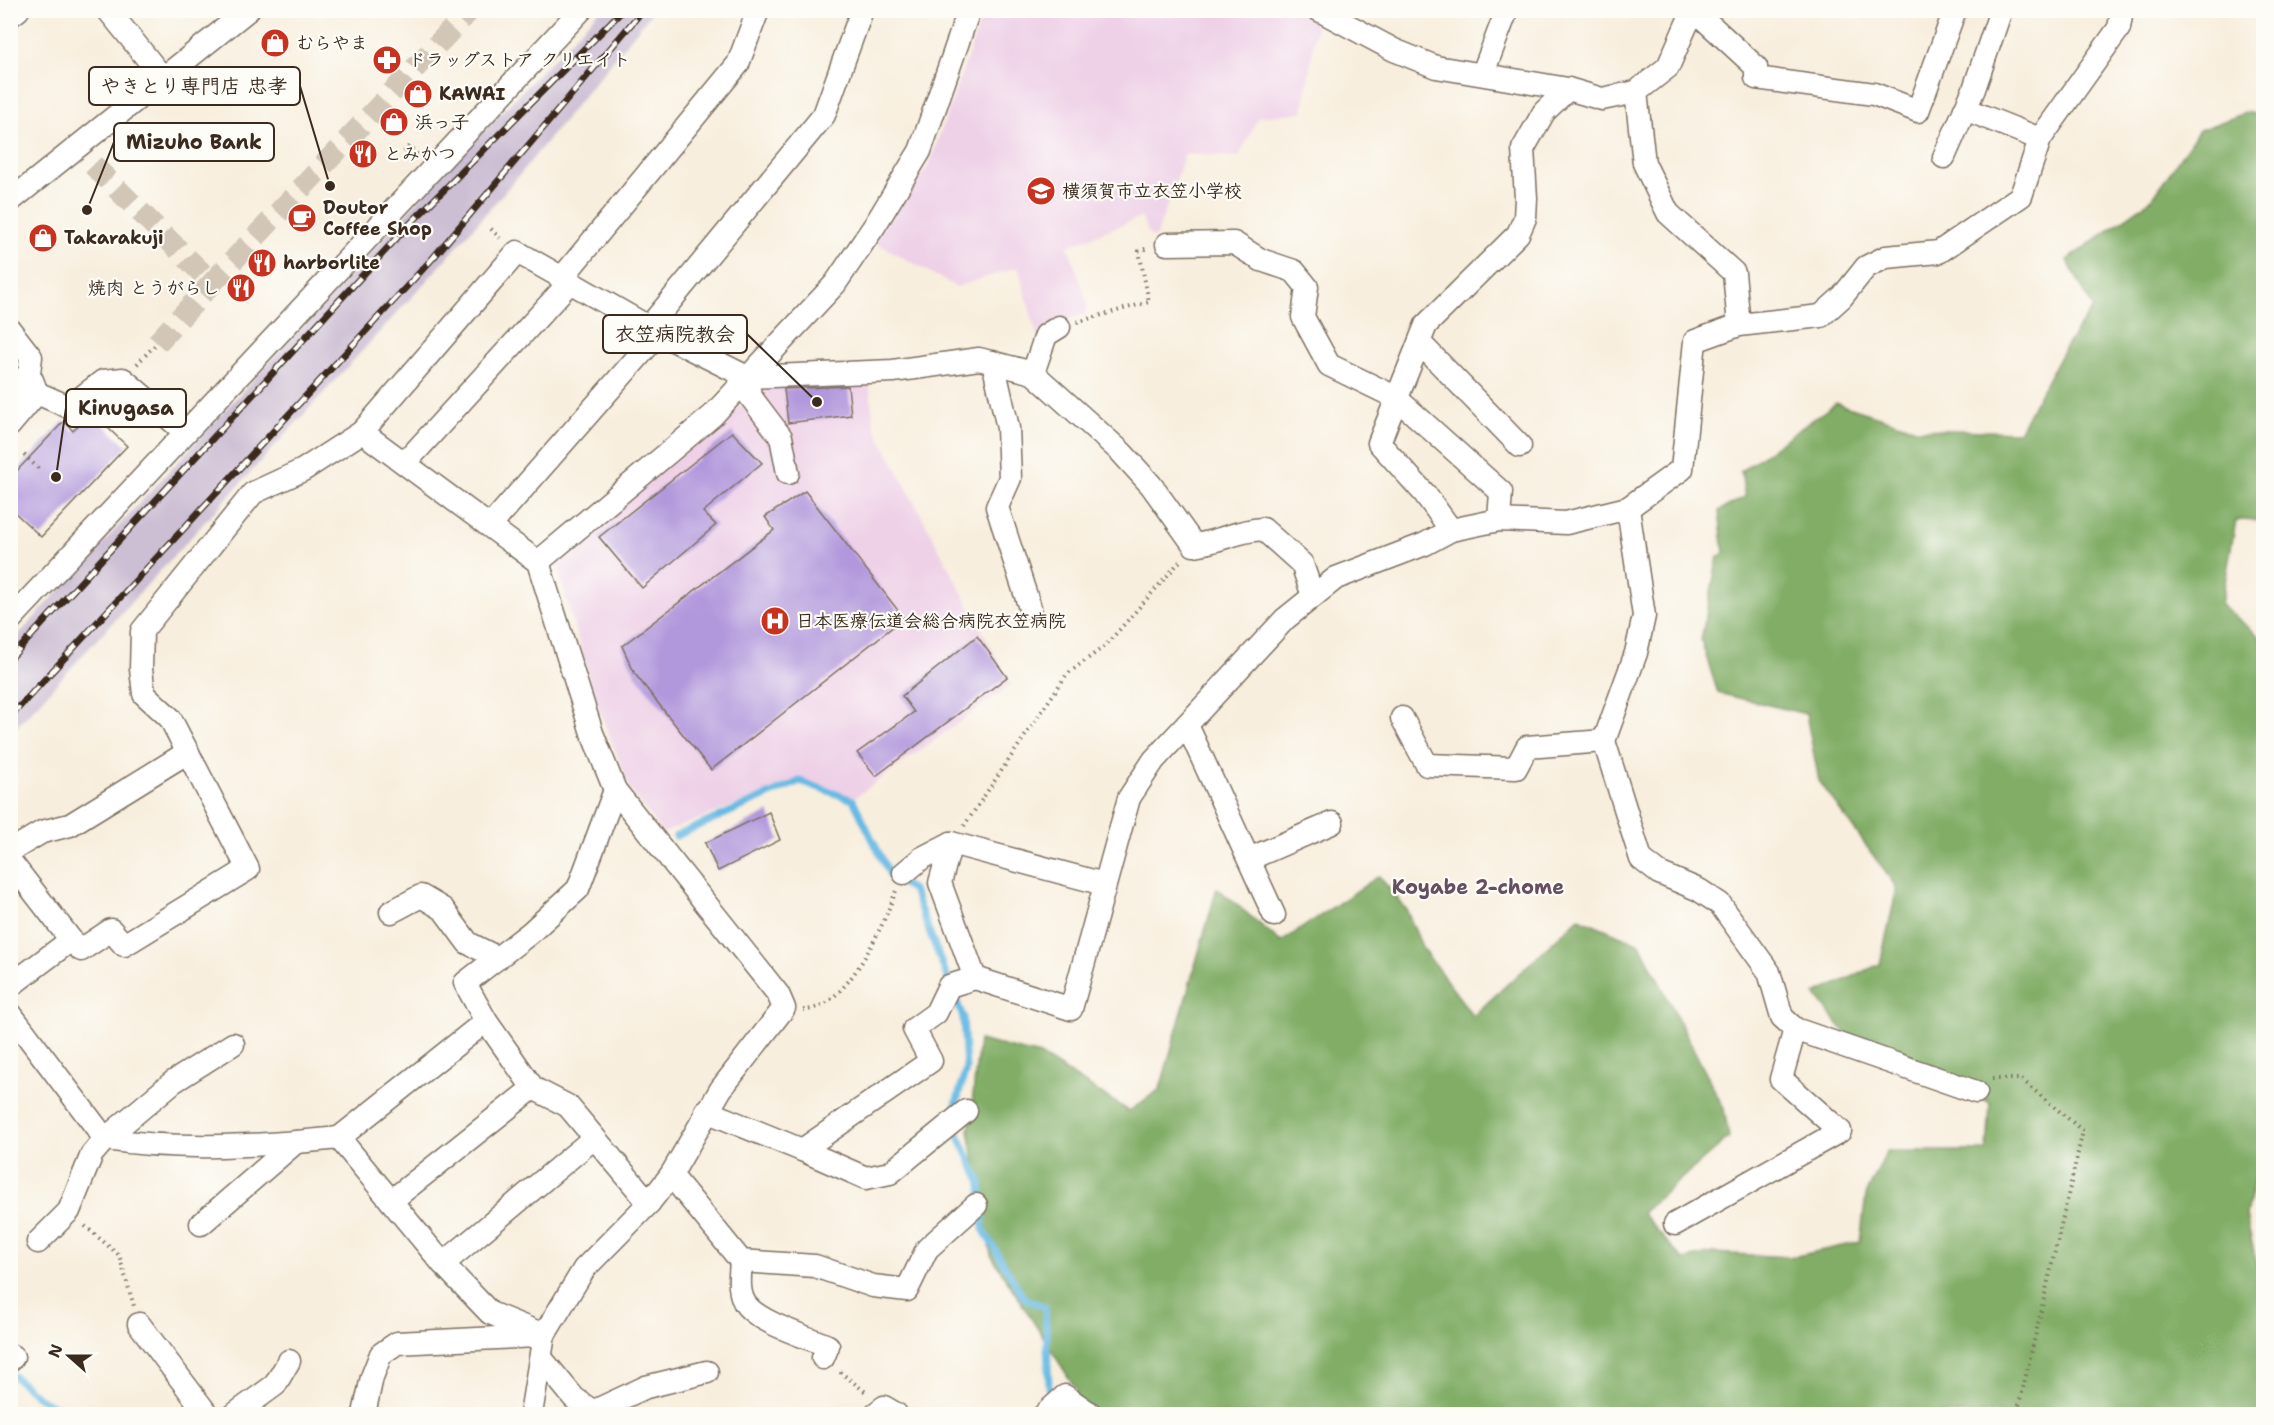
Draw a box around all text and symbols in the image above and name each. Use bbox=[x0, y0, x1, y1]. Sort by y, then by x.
shop icon: むらやま bbox=[259, 27, 291, 59]
place label: むらやま bbox=[296, 31, 368, 55]
pharmacy icon: ドラッグストア クリエイト bbox=[371, 44, 403, 76]
place label: ドラッグストア クリエイト bbox=[408, 48, 631, 72]
callout: やきとり専門店 忠孝 bbox=[89, 67, 300, 105]
text: やきとり専門店 忠孝 bbox=[101, 73, 287, 99]
shop icon: KAWAI bbox=[402, 78, 434, 110]
place label: KAWAI bbox=[439, 82, 505, 106]
shop icon: 浜っ子 bbox=[378, 106, 410, 138]
place label: 浜っ子 bbox=[415, 110, 469, 134]
callout: Mizuho Bank bbox=[114, 123, 274, 161]
text: Mizuho Bank bbox=[126, 129, 262, 155]
restaurant icon: とみかつ bbox=[347, 138, 379, 170]
place label: とみかつ bbox=[384, 142, 456, 166]
school or university icon: 横須賀市立衣笠小学校 bbox=[1025, 175, 1057, 207]
place label: 横須賀市立衣笠小学校 bbox=[1062, 179, 1242, 203]
place label: Doutor Coffee Shop bbox=[323, 196, 432, 241]
cafe icon: Doutor Coffee Shop bbox=[286, 202, 318, 234]
shop icon: Takarakuji bbox=[27, 222, 59, 254]
place label: Takarakuji bbox=[64, 226, 164, 250]
restaurant icon: harborlite bbox=[246, 247, 278, 279]
place label: harborlite bbox=[283, 251, 380, 275]
restaurant icon: 焼肉 とうがらし bbox=[225, 272, 257, 304]
place label: 焼肉 とうがらし bbox=[88, 276, 220, 300]
callout: 衣笠病院教会 bbox=[603, 315, 747, 353]
text: 衣笠病院教会 bbox=[615, 321, 735, 347]
callout: Kinugasa bbox=[66, 389, 186, 427]
text: Kinugasa bbox=[78, 395, 174, 421]
hospital icon: 日本医療伝道会総合病院衣笠病院 bbox=[759, 605, 791, 637]
place label: 日本医療伝道会総合病院衣笠病院 bbox=[796, 609, 1066, 633]
district label: Koyabe 2-chome bbox=[1392, 874, 1564, 900]
north arrow bbox=[39, 1326, 99, 1386]
text: N bbox=[43, 1341, 68, 1360]

